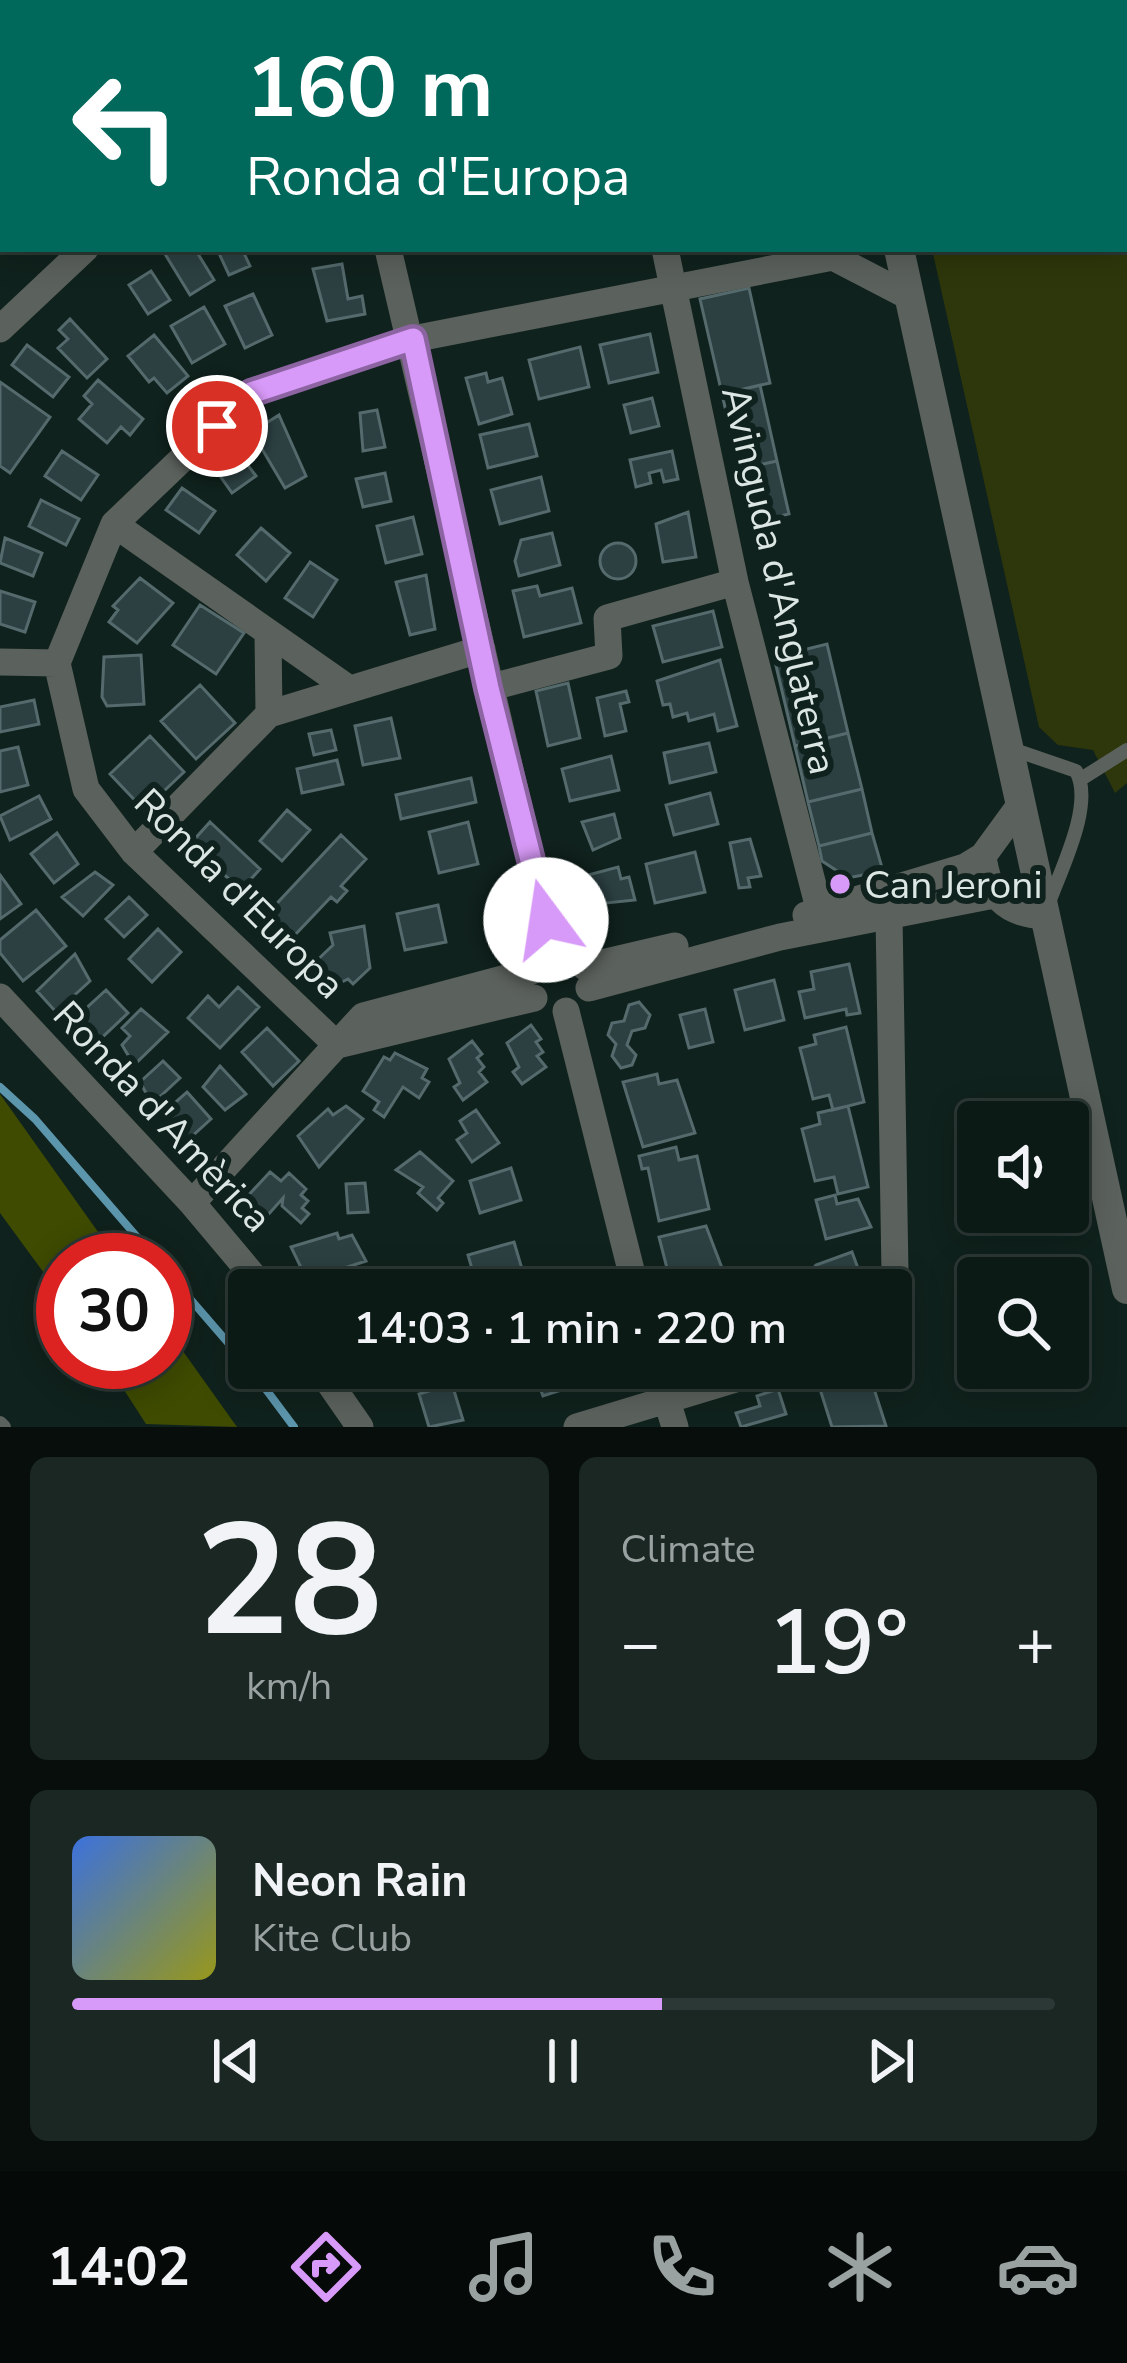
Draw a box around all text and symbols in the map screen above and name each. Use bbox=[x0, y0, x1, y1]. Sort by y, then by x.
text: 160 m bbox=[246, 31, 494, 146]
icon: left bbox=[48, 48, 204, 204]
text: Ronda d'Europa bbox=[246, 140, 631, 214]
pin bbox=[166, 375, 268, 477]
street label: Avinguda d'Anglaterra bbox=[708, 381, 849, 779]
icon: arrive bbox=[184, 393, 250, 459]
street label: Ronda d'Europa bbox=[122, 777, 356, 1011]
position arrow bbox=[483, 857, 609, 983]
place label: Can Jeroni bbox=[864, 859, 1042, 912]
marker: Can Jeroni bbox=[827, 871, 853, 897]
street label: Ronda d'Amèrica bbox=[41, 990, 283, 1244]
map controls bbox=[957, 1101, 1089, 1389]
button: sound bbox=[957, 1101, 1089, 1233]
speed limit sign: 30 bbox=[36, 1233, 192, 1389]
button: search bbox=[957, 1257, 1089, 1389]
text: 14:03 · 1 min · 220 m bbox=[353, 1298, 787, 1359]
text: 28 bbox=[196, 1475, 383, 1688]
text: Climate bbox=[621, 1523, 756, 1576]
text: 19° bbox=[767, 1582, 909, 1705]
text: − bbox=[621, 1599, 660, 1689]
text: + bbox=[1015, 1599, 1055, 1689]
text: km/h bbox=[246, 1660, 332, 1713]
text: Neon Rain bbox=[252, 1851, 468, 1912]
text: Kite Club bbox=[252, 1912, 412, 1965]
icon: previous bbox=[203, 2028, 269, 2094]
icon: pause bbox=[530, 2028, 596, 2094]
icon: next bbox=[858, 2028, 924, 2094]
icon: directions bbox=[284, 2225, 368, 2309]
icon: music bbox=[462, 2225, 546, 2309]
icon: phone bbox=[640, 2225, 724, 2309]
icon: climate bbox=[818, 2225, 902, 2309]
icon: car bbox=[996, 2225, 1080, 2309]
text: 14:02 bbox=[47, 2230, 190, 2304]

